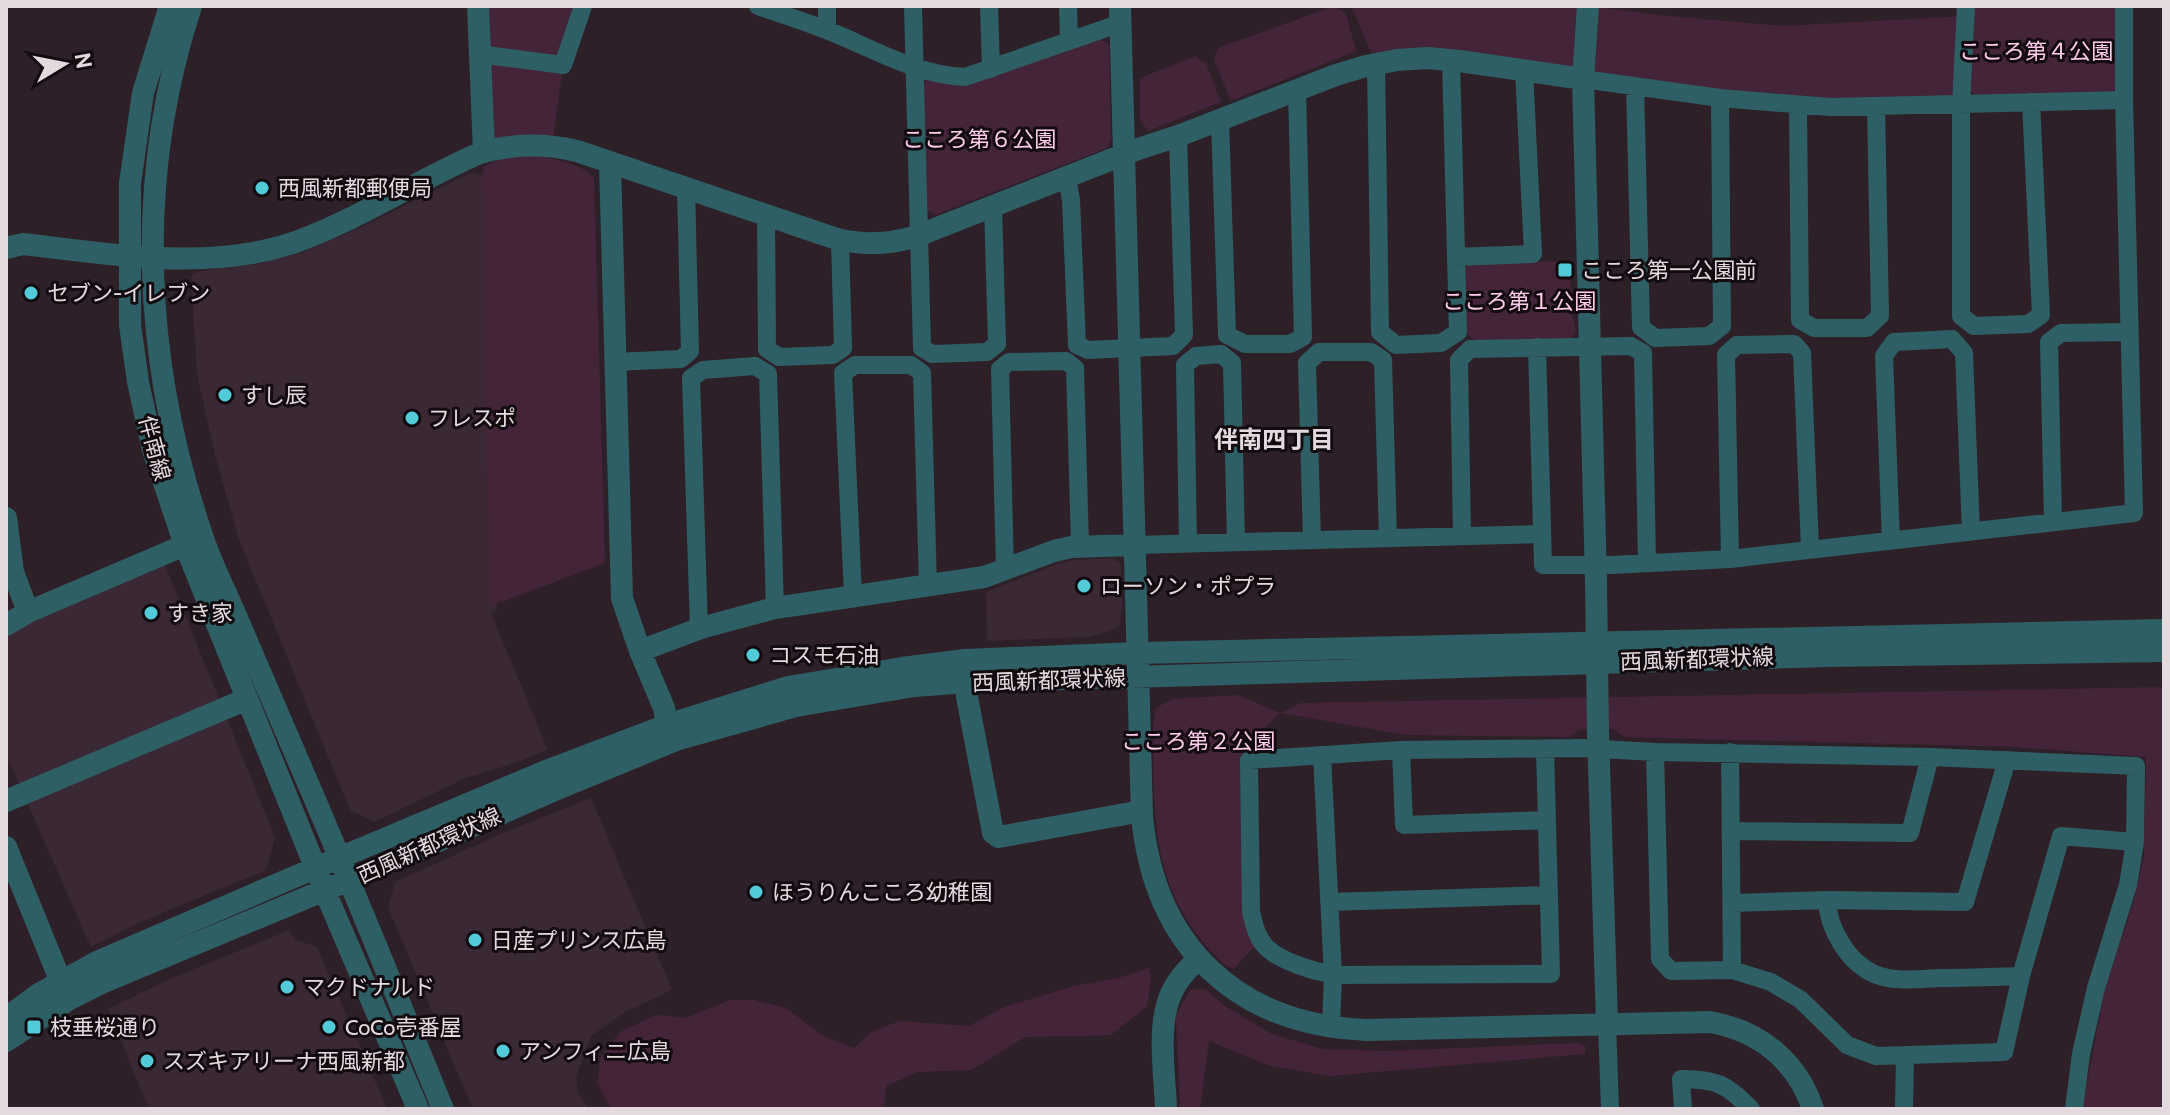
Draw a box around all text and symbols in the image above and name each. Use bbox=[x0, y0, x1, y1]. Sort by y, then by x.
north arrow bbox=[24, 24, 104, 104]
park label: こころ第４公園 bbox=[1959, 38, 2113, 65]
text: N bbox=[69, 51, 98, 71]
park label: こころ第６公園 bbox=[902, 126, 1056, 153]
place label: 西風新都郵便局 bbox=[278, 175, 432, 202]
marker: 西風新都郵便局 bbox=[253, 179, 271, 197]
place label: こころ第一公園前 bbox=[1581, 257, 1757, 284]
marker: こころ第一公園前 bbox=[1556, 261, 1574, 279]
place label: セブン-イレブン bbox=[47, 280, 210, 307]
marker: セブン-イレブン bbox=[22, 284, 40, 302]
park label: こころ第１公園 bbox=[1442, 288, 1596, 315]
place label: すし辰 bbox=[241, 382, 307, 409]
marker: すし辰 bbox=[216, 386, 234, 404]
place label: フレスポ bbox=[428, 405, 516, 432]
marker: フレスポ bbox=[403, 409, 421, 427]
street label: 伴南線 bbox=[133, 413, 176, 484]
district label: 伴南四丁目 bbox=[1214, 425, 1334, 454]
place label: ローソン・ポプラ bbox=[1100, 573, 1276, 600]
marker: ローソン・ポプラ bbox=[1075, 577, 1093, 595]
place label: すき家 bbox=[167, 600, 233, 627]
marker: すき家 bbox=[142, 604, 160, 622]
place label: コスモ石油 bbox=[769, 642, 879, 669]
street label: 西風新都環状線 bbox=[1620, 643, 1774, 676]
marker: コスモ石油 bbox=[744, 646, 762, 664]
street label: 西風新都環状線 bbox=[972, 664, 1126, 697]
park label: こころ第２公園 bbox=[1121, 728, 1275, 755]
street label: 西風新都環状線 bbox=[353, 802, 505, 889]
place label: ほうりんこころ幼稚園 bbox=[772, 879, 992, 906]
marker: ほうりんこころ幼稚園 bbox=[747, 883, 765, 901]
place label: 日産プリンス広島 bbox=[491, 927, 667, 954]
marker: 日産プリンス広島 bbox=[466, 931, 484, 949]
place label: マクドナルド bbox=[303, 974, 435, 1001]
marker: マクドナルド bbox=[278, 978, 296, 996]
place label: 枝垂桜通り bbox=[50, 1014, 160, 1041]
place label: CoCo壱番屋 bbox=[345, 1014, 461, 1041]
marker: 枝垂桜通り bbox=[25, 1018, 43, 1036]
marker: CoCo壱番屋 bbox=[320, 1018, 338, 1036]
place label: アンフィニ広島 bbox=[519, 1038, 671, 1065]
marker: アンフィニ広島 bbox=[494, 1042, 512, 1060]
place label: スズキアリーナ西風新都 bbox=[163, 1048, 405, 1075]
marker: スズキアリーナ西風新都 bbox=[138, 1052, 156, 1070]

